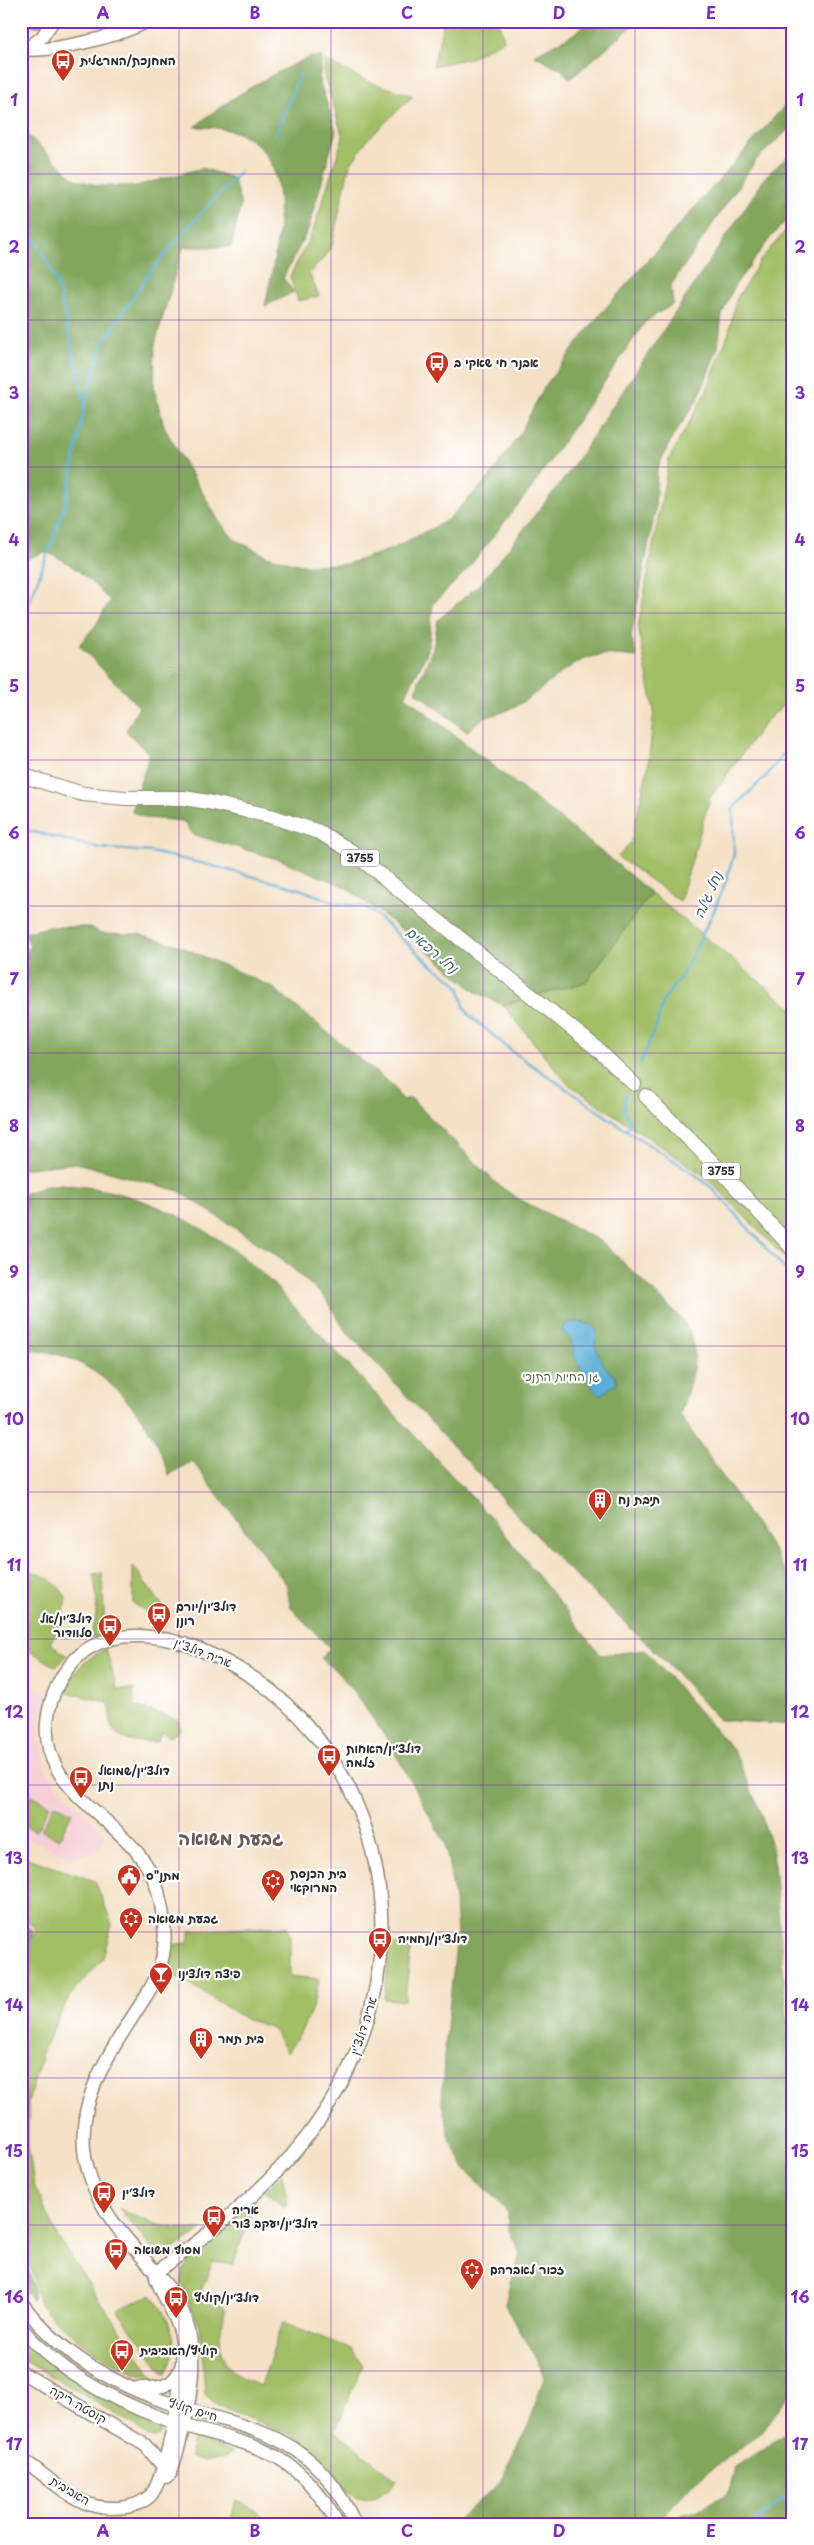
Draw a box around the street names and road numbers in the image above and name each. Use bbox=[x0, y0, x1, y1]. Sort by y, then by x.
road number: 3755 bbox=[341, 850, 379, 866]
road number: 3755 bbox=[702, 1162, 740, 1180]
street label: אריה דולצ'ין bbox=[172, 1633, 235, 1671]
street label: אריה דולצ'ין bbox=[345, 1994, 381, 2057]
street label: קוסטה ריקה bbox=[47, 2381, 110, 2428]
street label: חיים קוליץ bbox=[166, 2393, 220, 2425]
street label: האביבית bbox=[46, 2471, 94, 2509]

